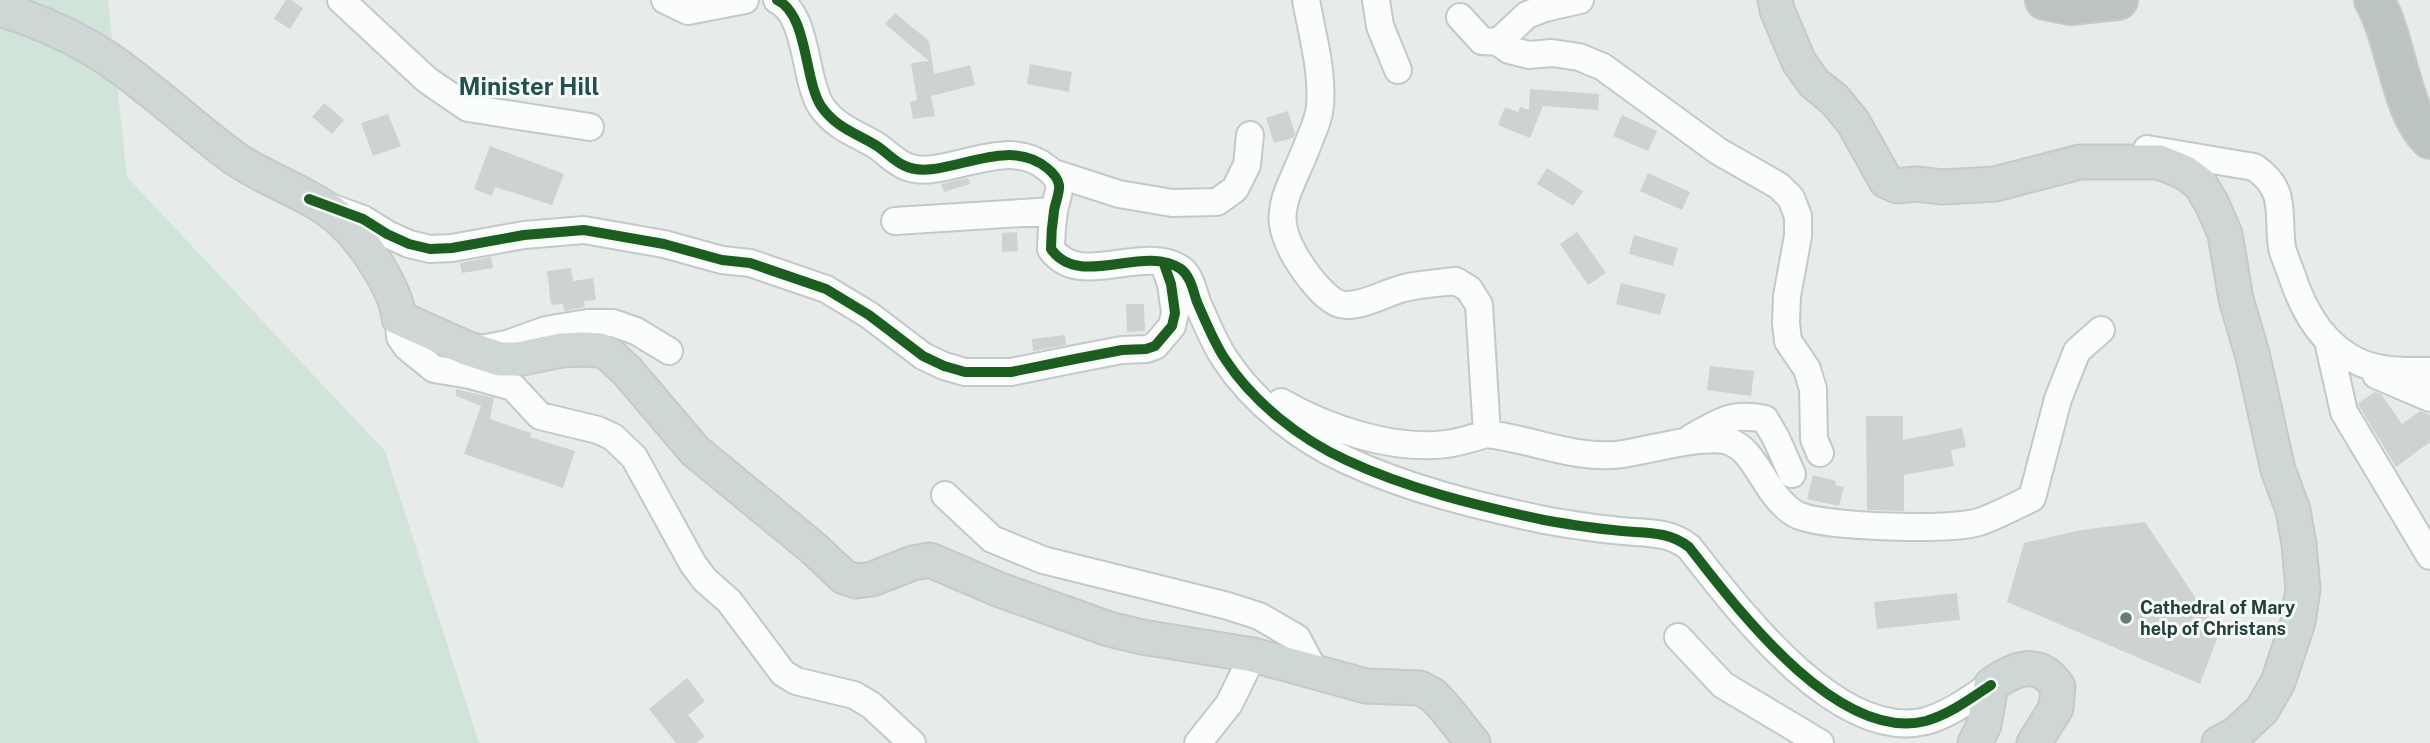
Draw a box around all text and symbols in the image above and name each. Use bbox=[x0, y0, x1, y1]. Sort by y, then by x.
district label: Minister Hill bbox=[459, 72, 599, 100]
place label: Cathedral of Mary help of Christans bbox=[2140, 597, 2295, 639]
marker: Cathedral of Mary help of Christans bbox=[2118, 610, 2134, 626]

